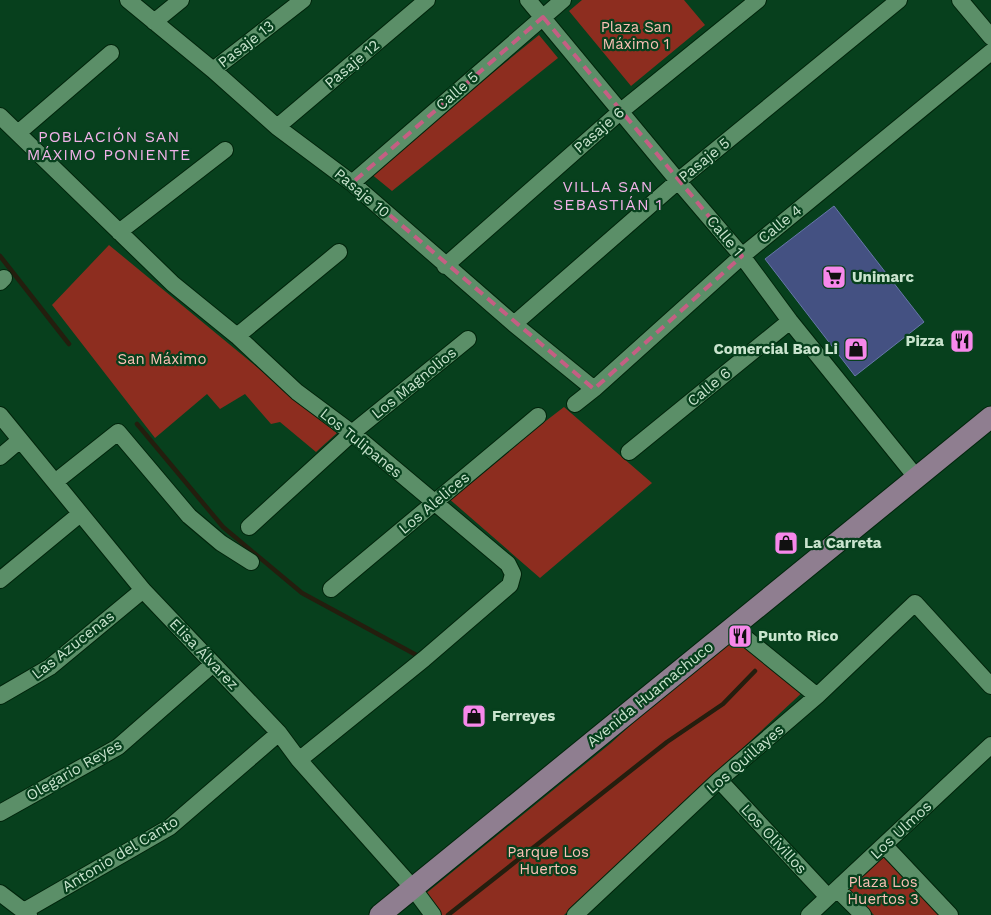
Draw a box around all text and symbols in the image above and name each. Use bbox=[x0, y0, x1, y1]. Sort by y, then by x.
street label: Pasaje 13 bbox=[214, 17, 278, 71]
park label: Plaza San Máximo 1 bbox=[601, 18, 671, 53]
street label: Pasaje 12 bbox=[321, 36, 383, 92]
street label: Calle 5 bbox=[432, 68, 482, 114]
street label: Pasaje 6 bbox=[570, 103, 628, 157]
district label: POBLACIÓN SAN MÁXIMO PONIENTE bbox=[27, 127, 191, 164]
street label: Pasaje 5 bbox=[675, 134, 733, 186]
street label: Pasaje 10 bbox=[331, 165, 393, 221]
district label: VILLA SAN SEBASTIÁN 1 bbox=[553, 177, 663, 214]
street label: Calle 4 bbox=[755, 201, 805, 247]
street label: Calle 1 bbox=[703, 212, 747, 260]
supermarket icon: Unimarc bbox=[821, 264, 847, 290]
place label: Unimarc bbox=[852, 268, 914, 286]
restaurant icon: Pizza bbox=[949, 328, 975, 354]
place label: Pizza bbox=[905, 332, 944, 350]
shop icon: Comercial Bao Li bbox=[843, 336, 869, 362]
place label: Comercial Bao Li bbox=[714, 340, 838, 358]
street label: Los Magnolios bbox=[368, 343, 460, 423]
park label: San Máximo bbox=[118, 350, 206, 368]
street label: Calle 6 bbox=[684, 364, 734, 410]
street label: Los Tulipanes bbox=[316, 405, 406, 482]
street label: Los Alelices bbox=[395, 468, 473, 538]
shop icon: La Carreta bbox=[773, 530, 799, 556]
place label: La Carreta bbox=[804, 534, 882, 552]
street label: Las Azucenas bbox=[28, 607, 118, 683]
street label: Elisa Álvarez bbox=[166, 615, 242, 693]
restaurant icon: Punto Rico bbox=[727, 623, 753, 649]
place label: Punto Rico bbox=[758, 627, 839, 645]
street label: Avenida Huamachuco bbox=[583, 637, 717, 751]
shop icon: Ferreyes bbox=[461, 703, 487, 729]
place label: Ferreyes bbox=[492, 707, 555, 725]
street label: Los Quillayes bbox=[703, 720, 787, 798]
street label: Olegario Reyes bbox=[23, 735, 125, 805]
street label: Los Ulmos bbox=[867, 797, 935, 863]
street label: Los Olivillos bbox=[737, 801, 811, 878]
street label: Antonio del Canto bbox=[59, 812, 181, 896]
park label: Parque Los Huertos bbox=[507, 843, 589, 878]
park label: Plaza Los Huertos 3 bbox=[847, 873, 919, 908]

